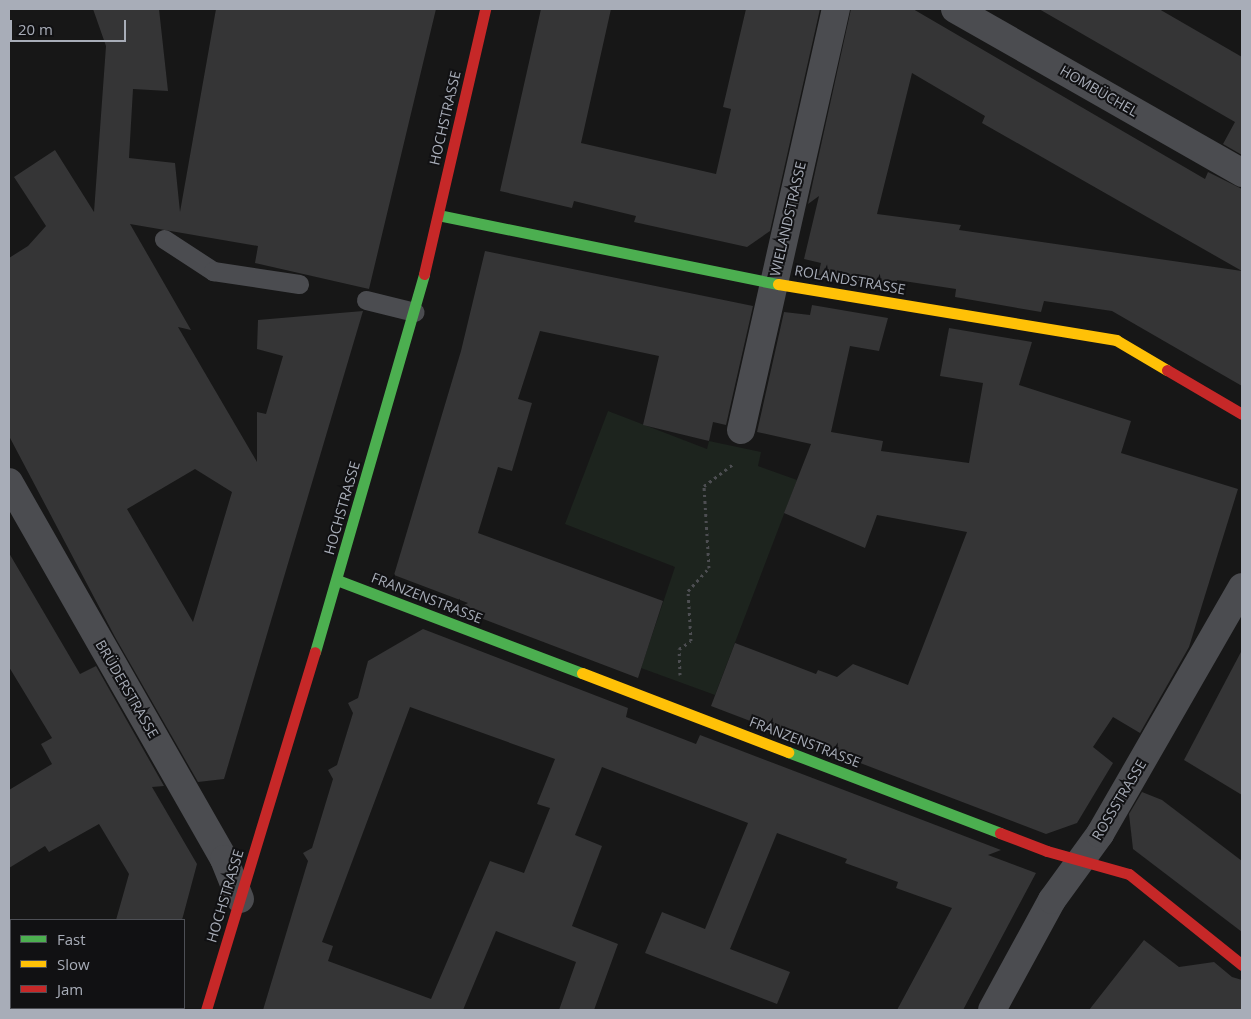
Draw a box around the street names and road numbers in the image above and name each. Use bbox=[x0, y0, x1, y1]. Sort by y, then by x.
street label: HOMBÜCHEL bbox=[1057, 62, 1141, 120]
street label: HOCHSTRASSE bbox=[426, 69, 464, 167]
street label: WIELANDSTRASSE bbox=[767, 160, 809, 278]
street label: ROLANDSTRASSE bbox=[793, 262, 907, 298]
street label: HOCHSTRASSE bbox=[321, 459, 363, 557]
street label: FRANZENSTRASSE bbox=[369, 569, 485, 627]
street label: BRÜDERSTRASSE bbox=[92, 637, 162, 741]
street label: FRANZENSTRASSE bbox=[747, 713, 863, 771]
street label: ROSSSTRASSE bbox=[1088, 757, 1150, 843]
street label: HOCHSTRASSE bbox=[203, 847, 247, 945]

